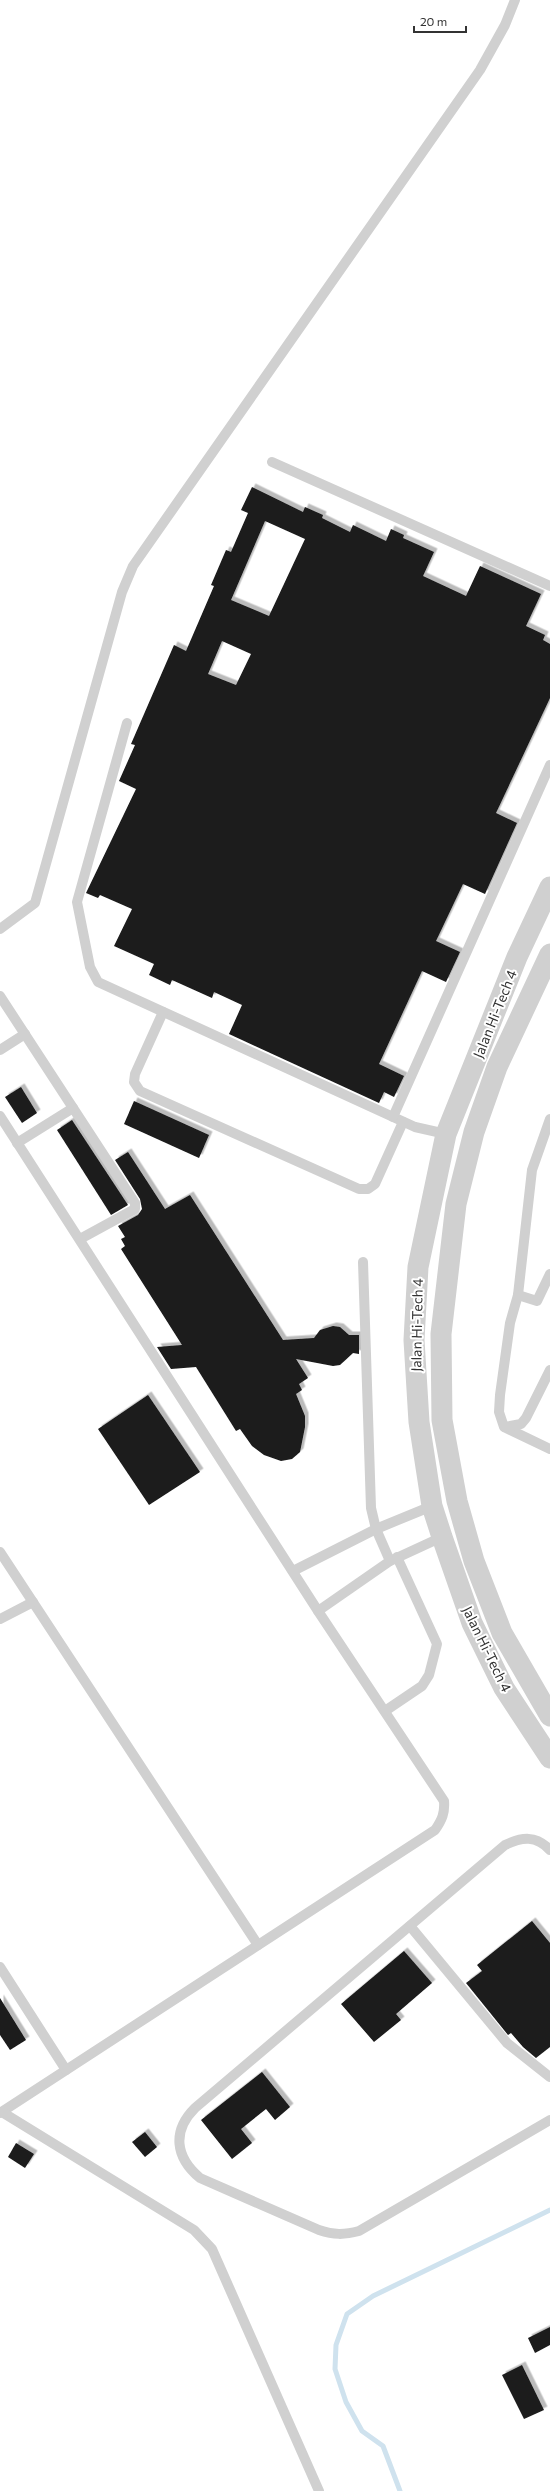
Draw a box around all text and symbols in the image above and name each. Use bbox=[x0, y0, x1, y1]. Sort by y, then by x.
scale bar bbox=[414, 8, 466, 34]
text: 20 m bbox=[420, 14, 447, 28]
street label: Jalan Hi-Tech 4 bbox=[469, 967, 520, 1060]
street label: Jalan Hi-Tech 4 bbox=[407, 1278, 426, 1372]
street label: Jalan Hi-Tech 4 bbox=[459, 1603, 516, 1695]

